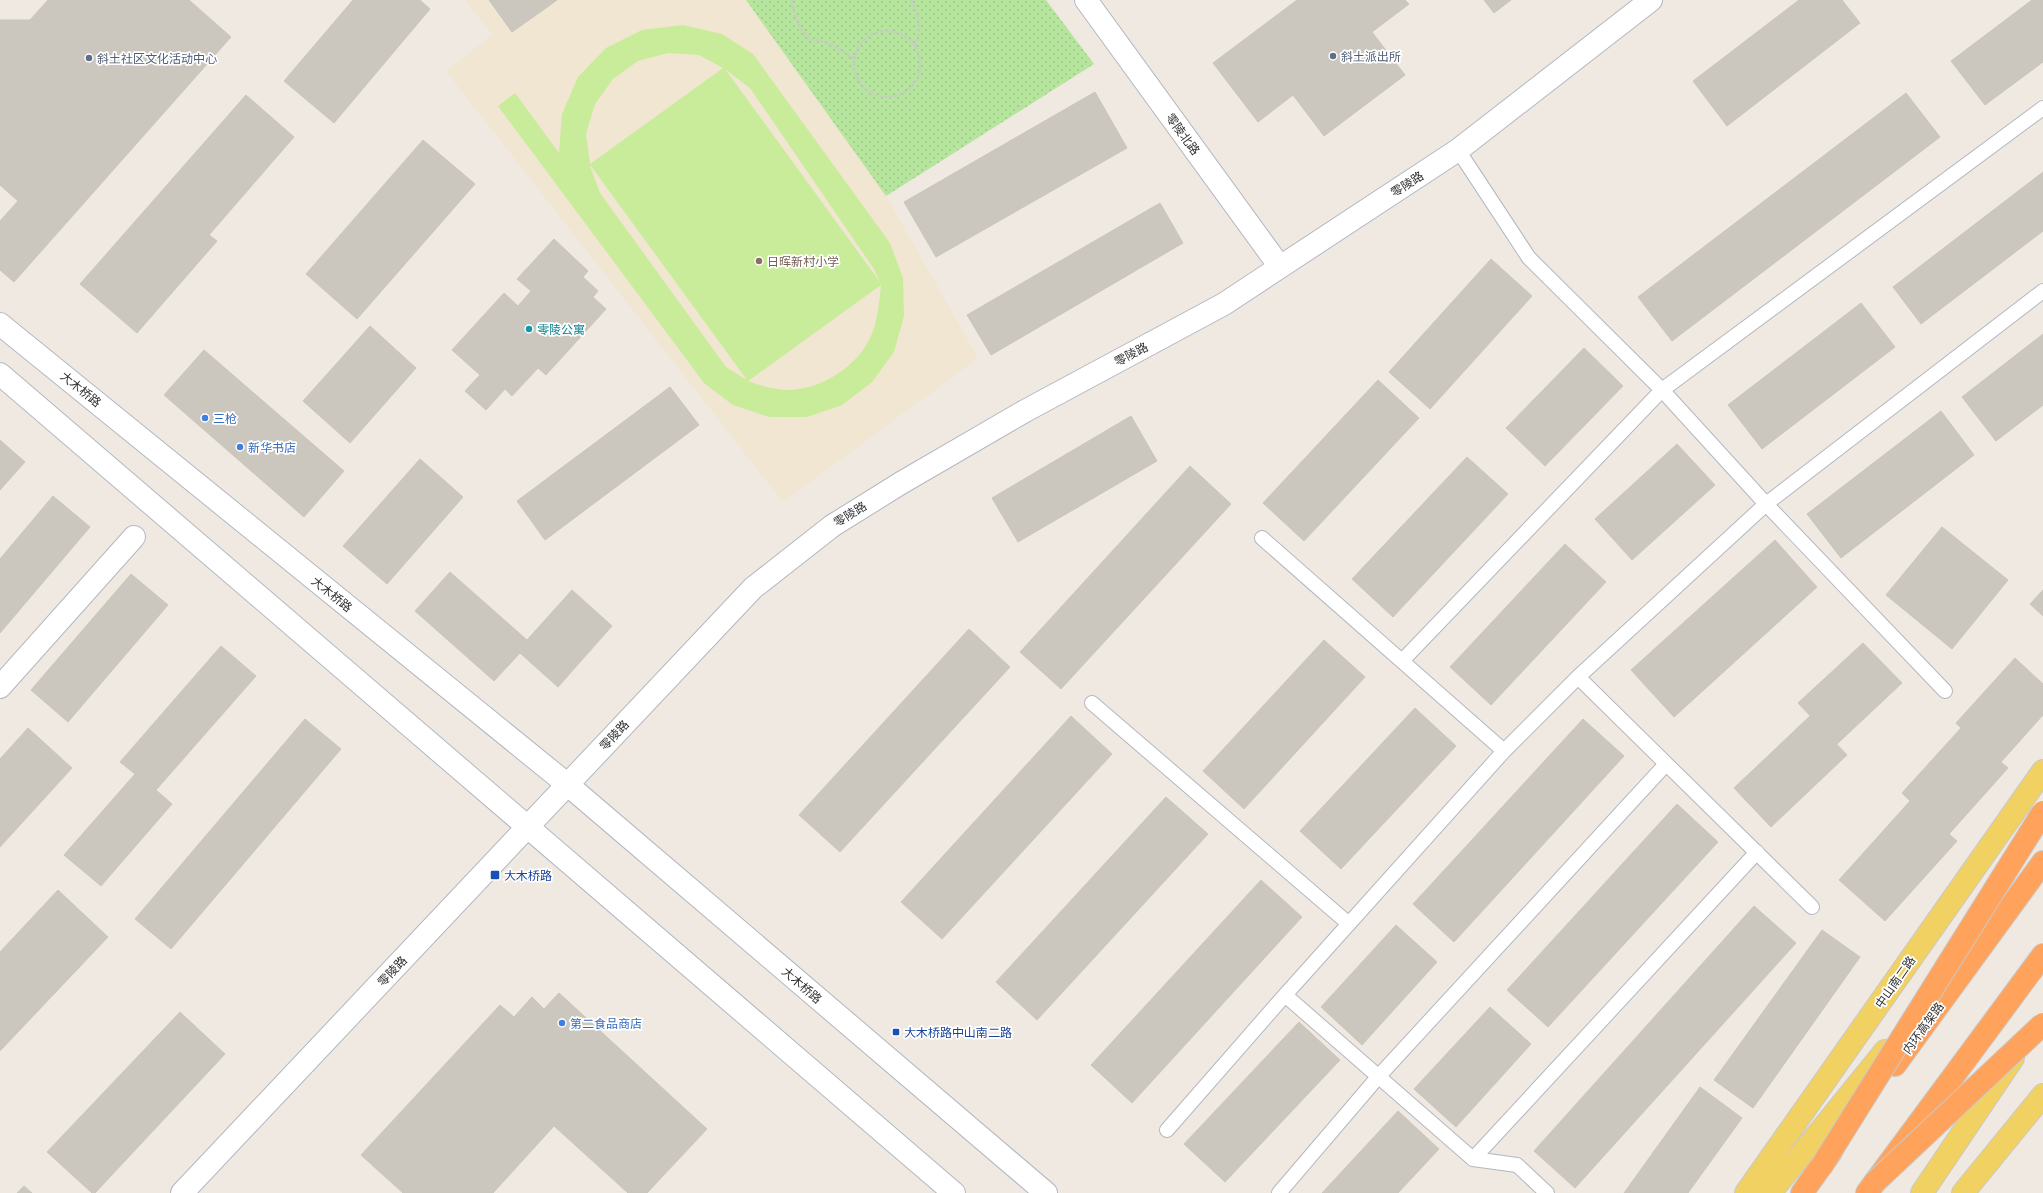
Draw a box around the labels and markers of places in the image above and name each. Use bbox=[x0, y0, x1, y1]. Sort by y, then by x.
place label: 斜土派出所 bbox=[1341, 48, 1401, 65]
place label: 斜土社区文化活动中心 bbox=[97, 50, 217, 67]
marker: 斜土派出所 bbox=[1328, 51, 1338, 61]
marker: 斜土社区文化活动中心 bbox=[84, 53, 94, 63]
place label: 日晖新村小学 bbox=[767, 253, 839, 270]
marker: 日晖新村小学 bbox=[754, 256, 764, 266]
place label: 零陵公寓 bbox=[537, 321, 585, 338]
marker: 零陵公寓 bbox=[524, 324, 534, 334]
place label: 三枪 bbox=[213, 410, 237, 427]
marker: 三枪 bbox=[200, 413, 210, 423]
place label: 新华书店 bbox=[248, 439, 296, 456]
marker: 新华书店 bbox=[235, 442, 245, 452]
place label: 大木桥路 bbox=[504, 867, 552, 884]
marker: 大木桥路 bbox=[489, 869, 501, 881]
place label: 第二食品商店 bbox=[570, 1015, 642, 1032]
marker: 第二食品商店 bbox=[557, 1018, 567, 1028]
place label: 大木桥路中山南二路 bbox=[904, 1024, 1012, 1041]
marker: 大木桥路中山南二路 bbox=[891, 1027, 901, 1037]

